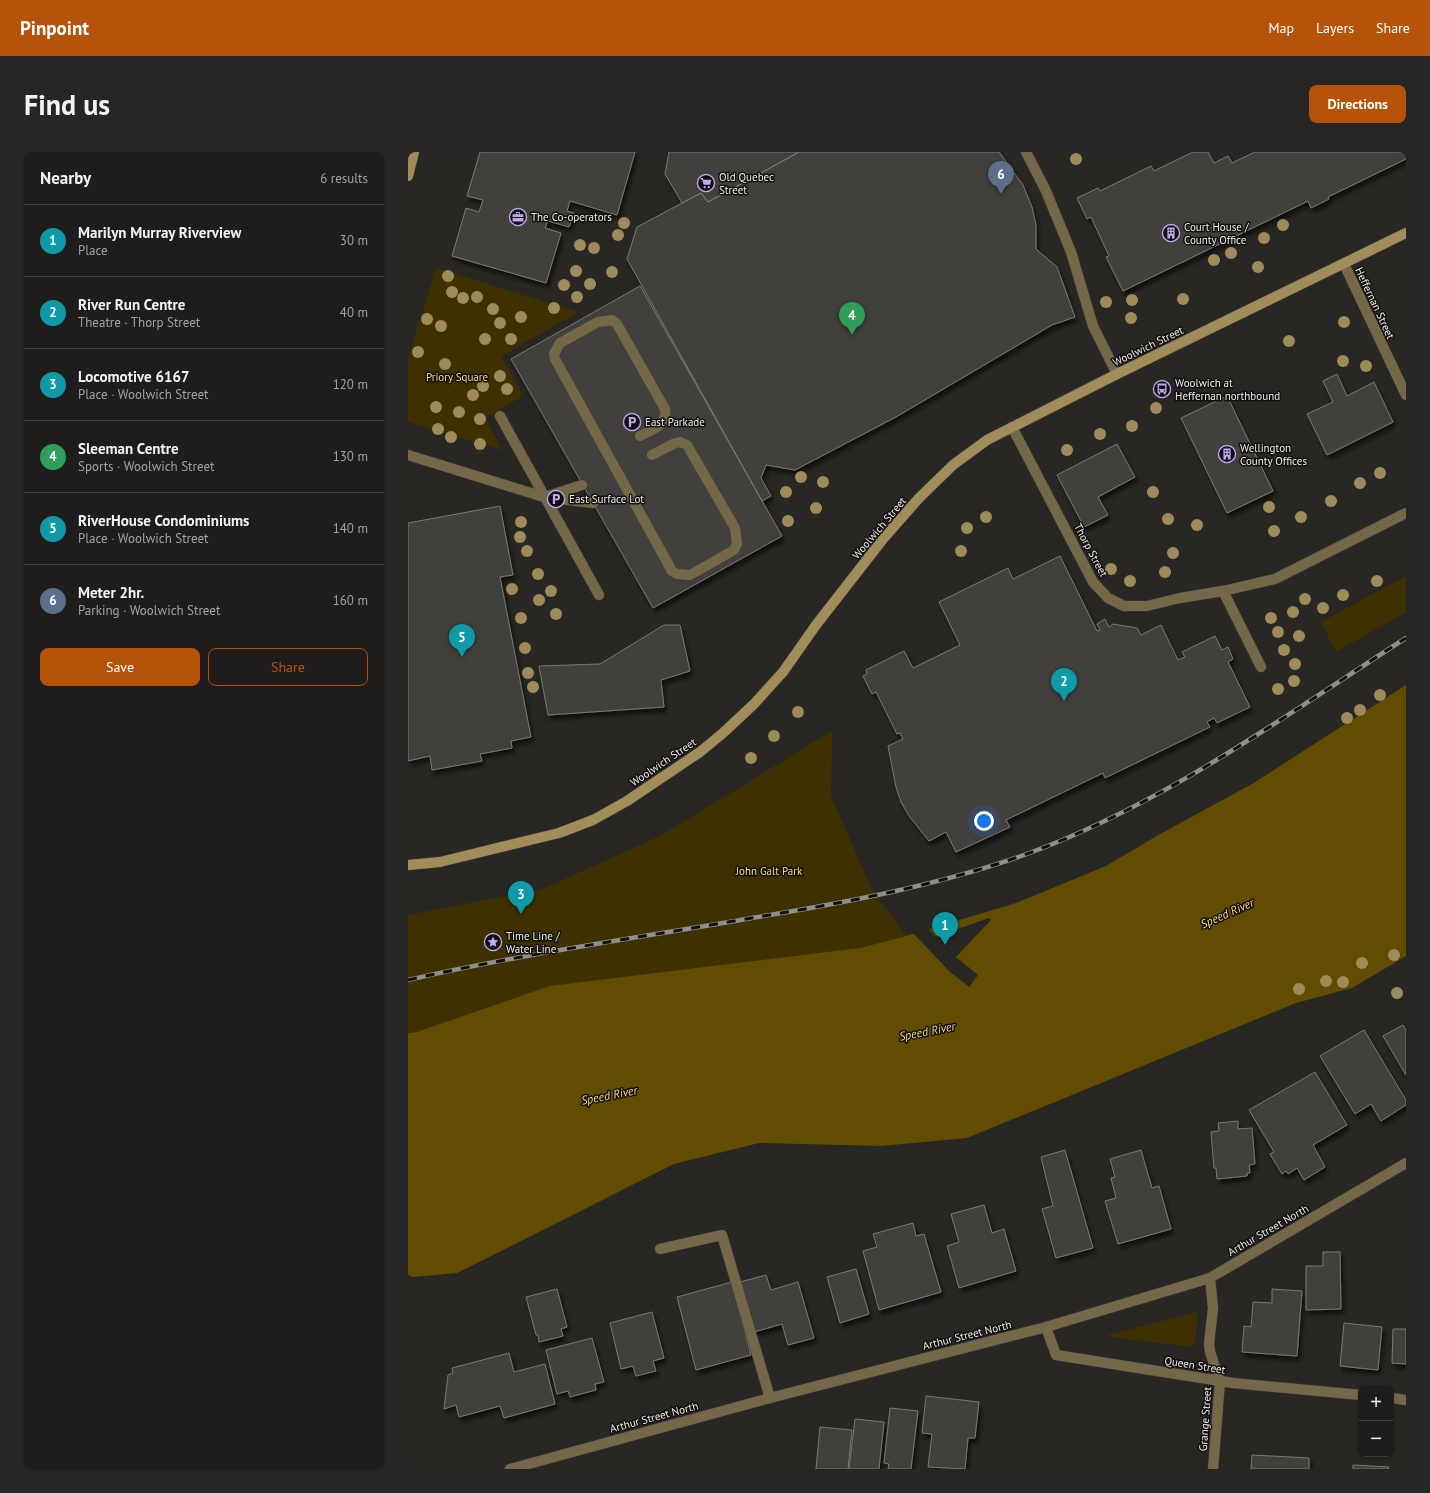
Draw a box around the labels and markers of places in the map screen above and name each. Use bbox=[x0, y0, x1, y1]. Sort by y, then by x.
pin: 6 bbox=[988, 161, 1014, 194]
place label: Old Quebec Street bbox=[719, 170, 774, 197]
supermarket icon: Old Quebec Street bbox=[696, 173, 716, 193]
office icon: The Co-operators bbox=[508, 207, 528, 227]
place label: The Co-operators bbox=[531, 210, 612, 224]
place label: Court House / County Office bbox=[1184, 220, 1250, 247]
building icon: Court House / County Office bbox=[1161, 223, 1181, 243]
pin: 4 bbox=[839, 302, 865, 335]
place label: Woolwich at Heffernan northbound bbox=[1175, 376, 1280, 403]
bus stop icon: Woolwich at Heffernan northbound bbox=[1152, 379, 1172, 399]
parking icon: East Parkade bbox=[622, 412, 642, 432]
place label: East Parkade bbox=[645, 415, 705, 429]
place label: Wellington County Offices bbox=[1240, 441, 1307, 468]
building icon: Wellington County Offices bbox=[1217, 444, 1237, 464]
parking icon: East Surface Lot bbox=[546, 489, 566, 509]
place label: East Surface Lot bbox=[569, 492, 644, 506]
pin: 5 bbox=[449, 624, 475, 657]
pin: 2 bbox=[1051, 668, 1077, 701]
pin: 3 bbox=[508, 881, 534, 914]
pin: 1 bbox=[932, 912, 958, 945]
place label: Time Line / Water Line bbox=[506, 929, 561, 956]
place icon: Time Line / Water Line bbox=[483, 932, 503, 952]

